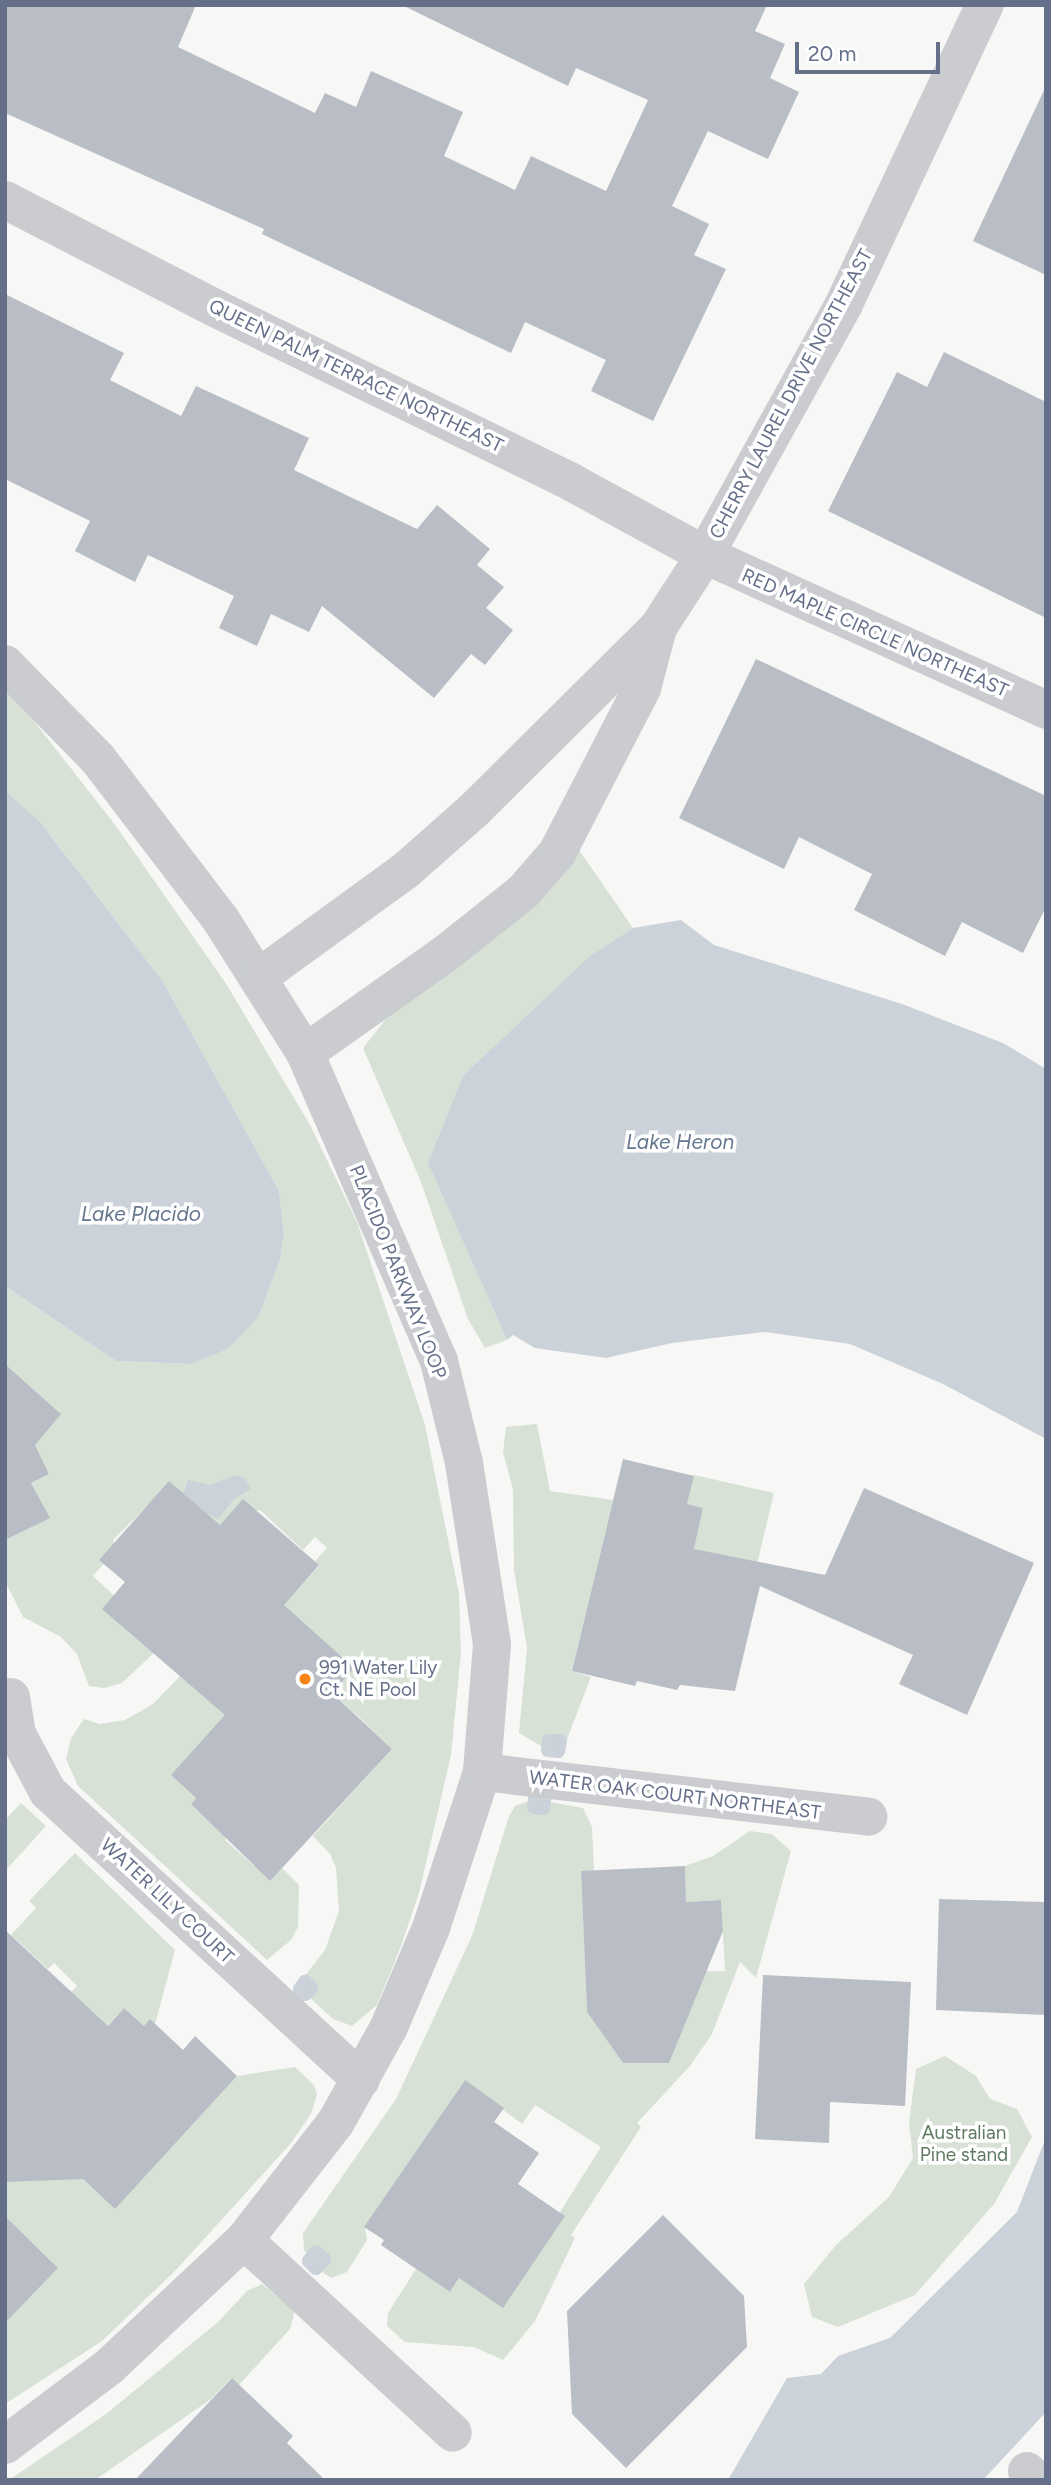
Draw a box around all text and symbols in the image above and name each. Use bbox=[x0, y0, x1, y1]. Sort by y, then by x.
scale bar bbox=[799, 28, 944, 72]
text: 20 m bbox=[808, 41, 856, 66]
street label: CHERRY LAUREL DRIVE NORTHEAST bbox=[705, 245, 877, 543]
street label: QUEEN PALM TERRACE NORTHEAST bbox=[205, 295, 507, 457]
street label: RED MAPLE CIRCLE NORTHEAST bbox=[738, 564, 1012, 702]
water label: Lake Heron bbox=[626, 1129, 734, 1155]
street label: PLACIDO PARKWAY LOOP bbox=[345, 1162, 451, 1382]
water label: Lake Placido bbox=[81, 1201, 201, 1227]
place label: 991 Water Lily Ct. NE Pool bbox=[319, 1657, 437, 1701]
marker: 991 Water Lily Ct. NE Pool bbox=[297, 1671, 313, 1687]
street label: WATER OAK COURT NORTHEAST bbox=[528, 1766, 822, 1824]
street label: WATER LILY COURT bbox=[96, 1833, 238, 1969]
park label: Australian Pine stand bbox=[920, 2122, 1008, 2166]

